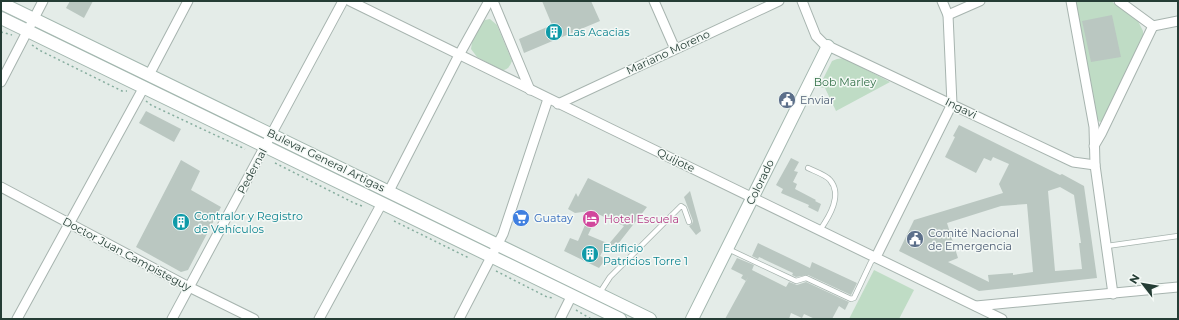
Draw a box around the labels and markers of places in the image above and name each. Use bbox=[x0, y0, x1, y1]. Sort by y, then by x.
building icon: Las Acacias bbox=[544, 22, 564, 42]
place label: Las Acacias bbox=[567, 25, 630, 39]
public building icon: Enviar bbox=[777, 90, 797, 110]
place label: Enviar bbox=[800, 93, 835, 107]
supermarket icon: Guatay bbox=[511, 208, 531, 228]
place label: Contralor y Registro de Vehículos bbox=[194, 209, 303, 236]
hotel icon: Hotel Escuela bbox=[581, 209, 601, 229]
place label: Guatay bbox=[534, 211, 573, 225]
building icon: Contralor y Registro de Vehículos bbox=[171, 212, 191, 232]
place label: Hotel Escuela bbox=[604, 212, 679, 226]
place label: Comité Nacional de Emergencia bbox=[928, 226, 1019, 253]
public building icon: Comité Nacional de Emergencia bbox=[905, 229, 925, 249]
place label: Edificio Patricios Torre 1 bbox=[603, 241, 688, 268]
building icon: Edificio Patricios Torre 1 bbox=[580, 244, 600, 264]

